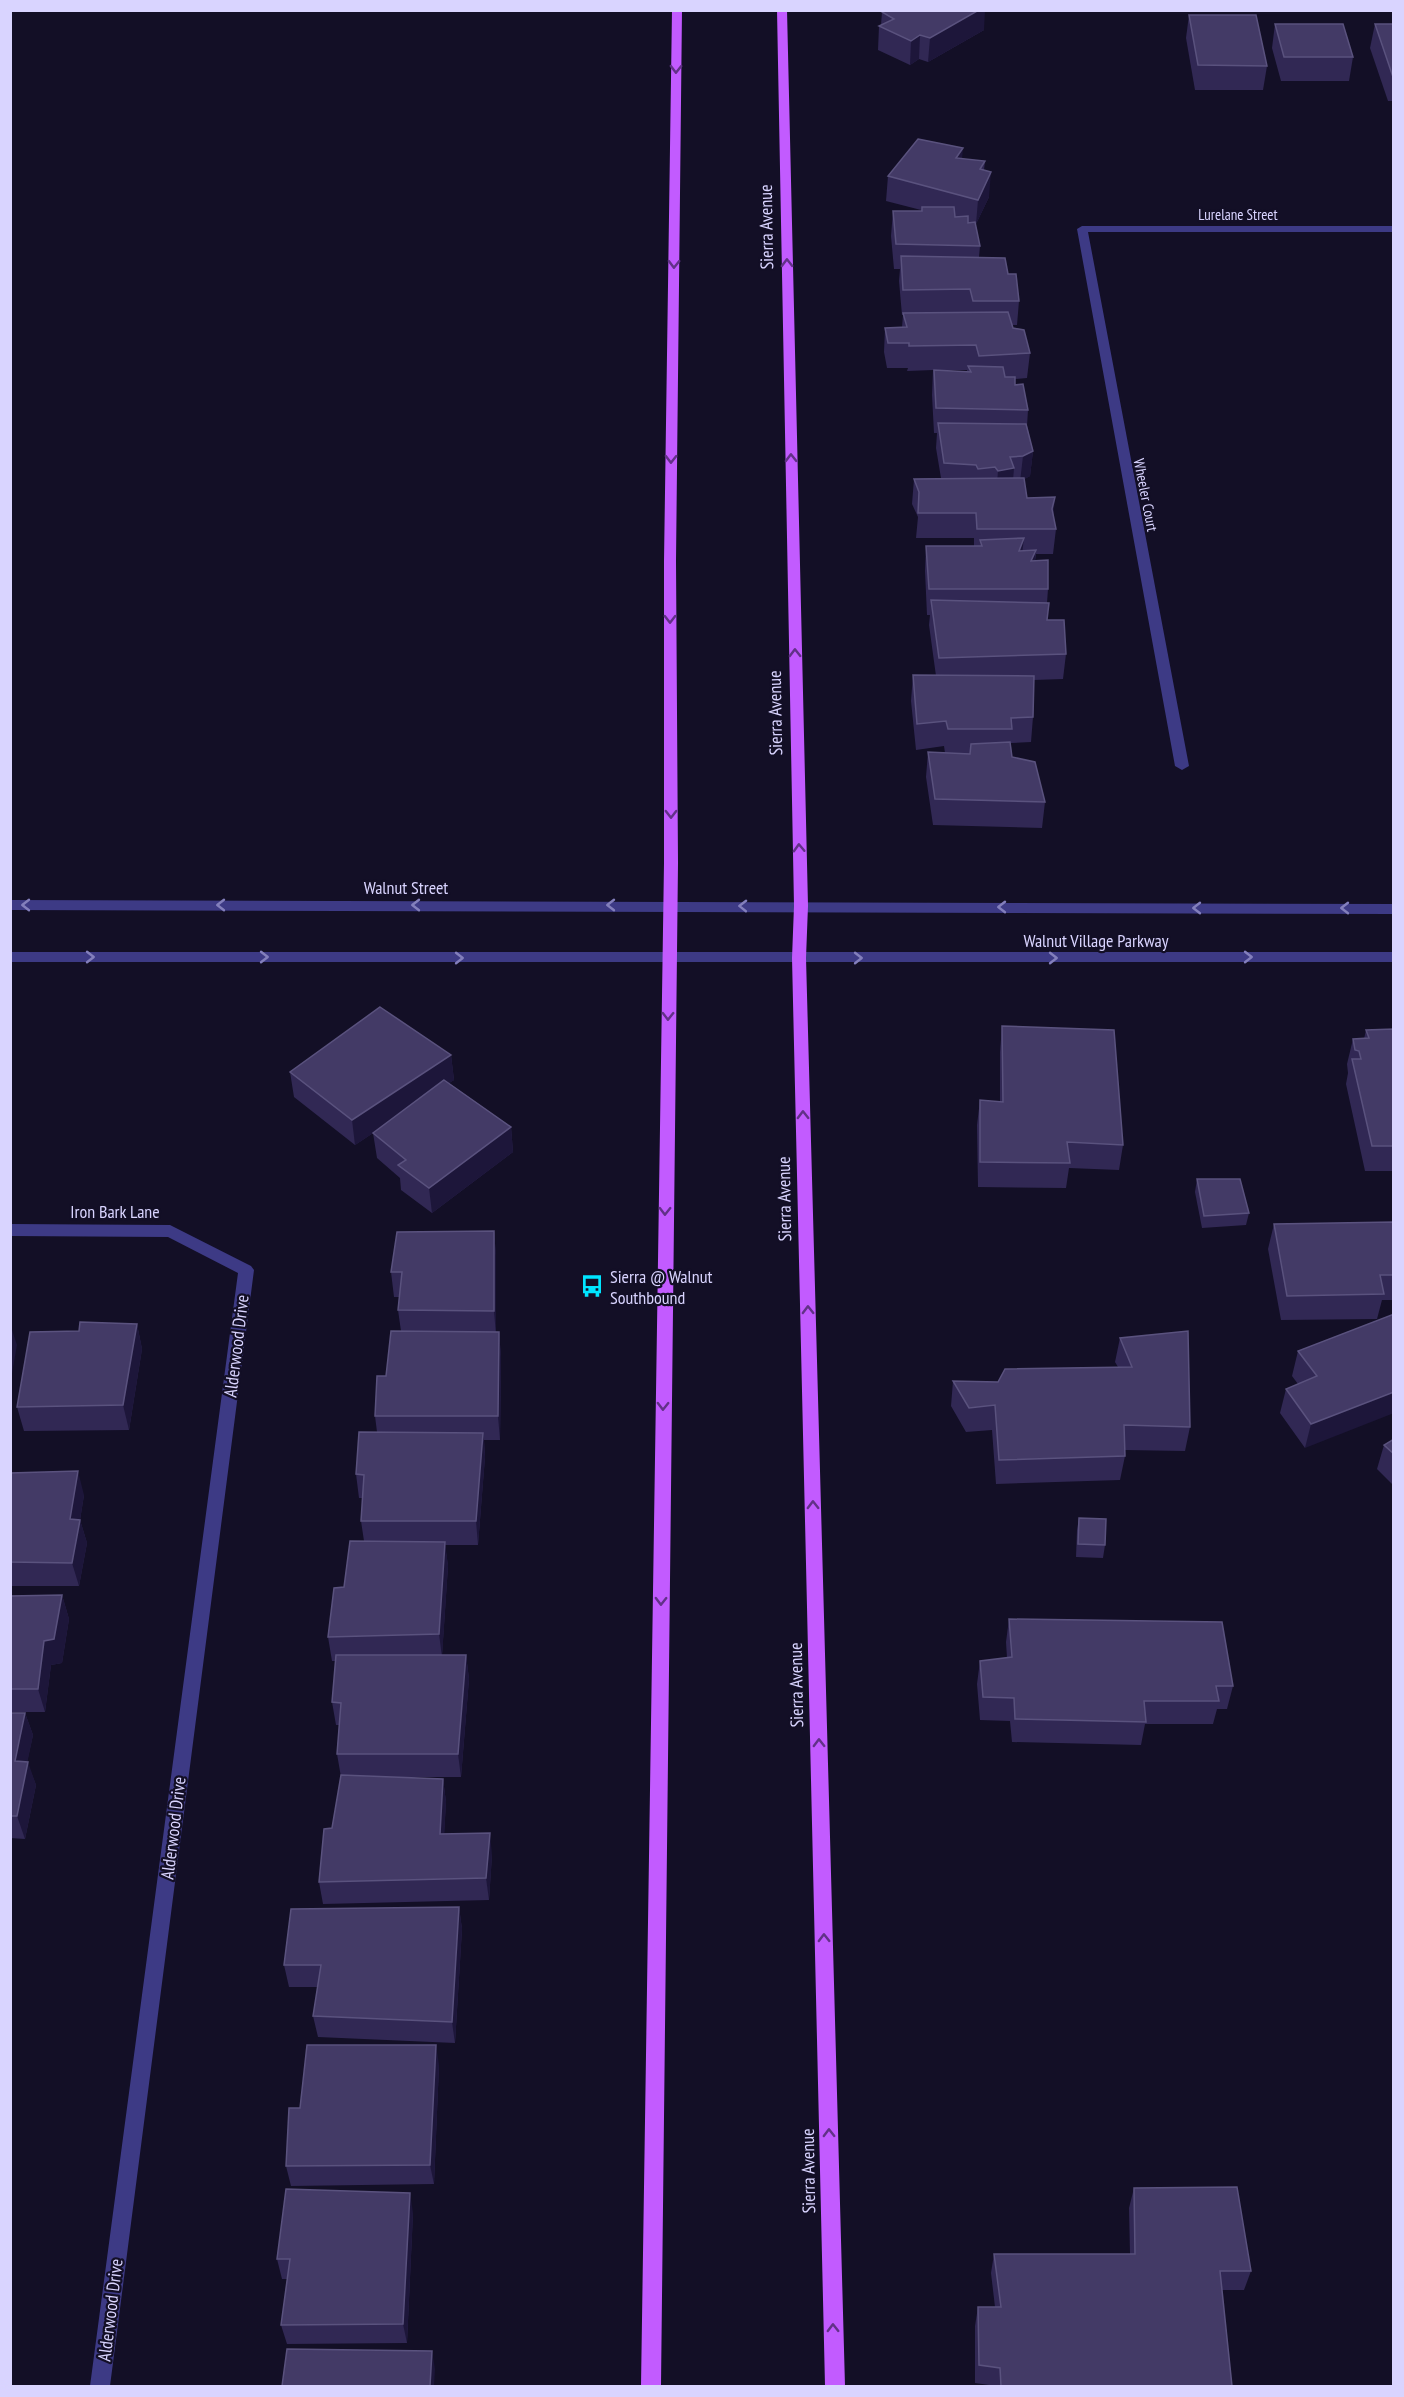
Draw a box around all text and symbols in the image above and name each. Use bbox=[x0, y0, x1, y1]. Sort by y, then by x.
one-way arrow bbox=[670, 64, 682, 73]
street label: Sierra Avenue bbox=[754, 184, 778, 270]
street label: Lurelane Street bbox=[1198, 205, 1278, 224]
one-way arrow bbox=[781, 258, 794, 267]
one-way arrow bbox=[667, 259, 680, 268]
one-way arrow bbox=[785, 453, 797, 462]
one-way arrow bbox=[665, 454, 677, 463]
street label: Wheeler Court bbox=[1130, 457, 1162, 533]
one-way arrow bbox=[664, 615, 676, 624]
one-way arrow bbox=[789, 648, 801, 657]
street label: Sierra Avenue bbox=[763, 670, 787, 756]
one-way arrow bbox=[665, 810, 677, 819]
one-way arrow bbox=[793, 843, 806, 852]
street label: Walnut Street bbox=[364, 876, 448, 899]
one-way arrow bbox=[22, 899, 31, 911]
one-way arrow bbox=[217, 899, 226, 911]
one-way arrow bbox=[412, 899, 421, 911]
one-way arrow bbox=[607, 899, 616, 911]
one-way arrow bbox=[738, 900, 747, 912]
one-way arrow bbox=[997, 901, 1006, 913]
one-way arrow bbox=[1192, 902, 1201, 914]
one-way arrow bbox=[1341, 902, 1350, 914]
street label: Walnut Village Parkway bbox=[1023, 929, 1169, 952]
one-way arrow bbox=[85, 951, 94, 963]
one-way arrow bbox=[260, 951, 269, 963]
one-way arrow bbox=[1243, 951, 1252, 963]
one-way arrow bbox=[455, 952, 464, 964]
one-way arrow bbox=[853, 952, 862, 964]
one-way arrow bbox=[1048, 952, 1057, 964]
one-way arrow bbox=[661, 1011, 674, 1020]
one-way arrow bbox=[797, 1111, 810, 1120]
street label: Sierra Avenue bbox=[772, 1156, 796, 1242]
street label: Iron Bark Lane bbox=[70, 1200, 160, 1223]
one-way arrow bbox=[659, 1206, 671, 1215]
place label: Sierra @ Walnut Southbound bbox=[610, 1265, 712, 1309]
bus stop icon: Sierra @ Walnut Southbound bbox=[579, 1273, 605, 1299]
street label: Alderwood Drive bbox=[218, 1293, 254, 1399]
one-way arrow bbox=[802, 1306, 814, 1315]
one-way arrow bbox=[657, 1401, 669, 1410]
one-way arrow bbox=[807, 1501, 819, 1510]
one-way arrow bbox=[654, 1596, 667, 1605]
street label: Sierra Avenue bbox=[784, 1642, 808, 1728]
one-way arrow bbox=[812, 1739, 825, 1748]
street label: Alderwood Drive bbox=[155, 1775, 191, 1881]
one-way arrow bbox=[817, 1934, 830, 1943]
street label: Sierra Avenue bbox=[796, 2128, 820, 2214]
one-way arrow bbox=[822, 2129, 835, 2138]
street label: Alderwood Drive bbox=[92, 2257, 128, 2363]
one-way arrow bbox=[827, 2324, 840, 2333]

